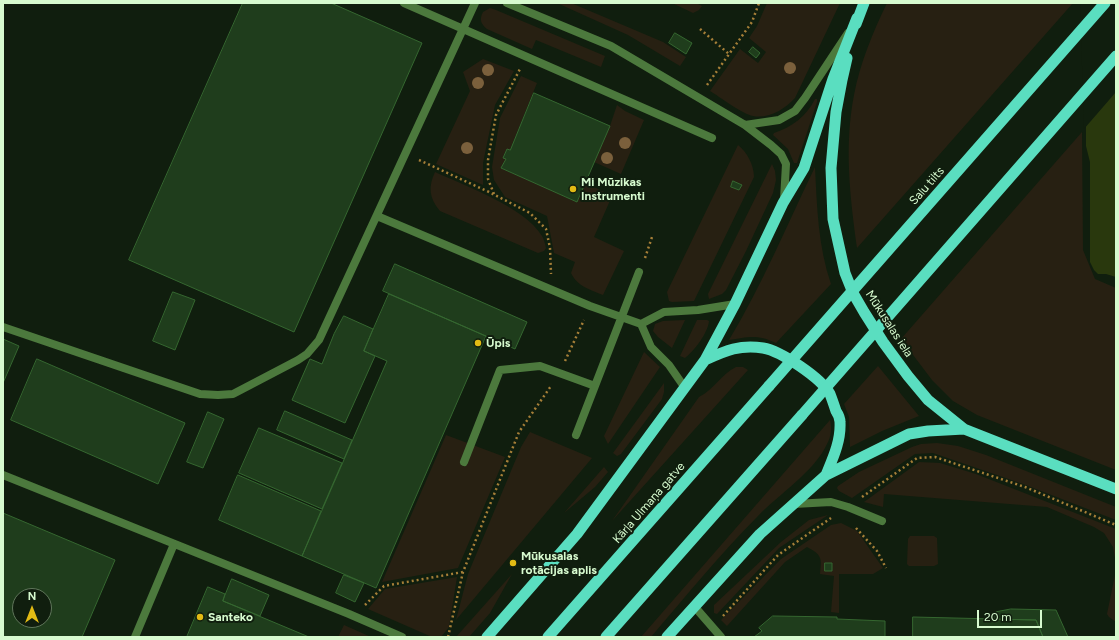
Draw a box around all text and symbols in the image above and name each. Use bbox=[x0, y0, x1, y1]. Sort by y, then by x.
street label: Salu tilts bbox=[907, 164, 947, 208]
place label: Mi Mūzikas Instrumenti bbox=[581, 175, 645, 203]
marker: Mi Mūzikas Instrumenti bbox=[568, 184, 578, 194]
street label: Mūkusalas iela bbox=[862, 288, 916, 360]
place label: Ūpis bbox=[486, 336, 510, 350]
marker: Ūpis bbox=[473, 338, 483, 348]
street label: Kārļa Ulmaņa gatve bbox=[610, 460, 688, 546]
place label: Mūkusalas rotācijas aplis bbox=[521, 549, 597, 577]
marker: Mūkusalas rotācijas aplis bbox=[508, 558, 518, 568]
north arrow bbox=[12, 588, 52, 628]
text: N bbox=[28, 590, 36, 603]
scale bar bbox=[979, 602, 1044, 628]
place label: Santeko bbox=[208, 610, 253, 624]
text: 20 m bbox=[984, 610, 1012, 624]
marker: Santeko bbox=[195, 612, 205, 622]

